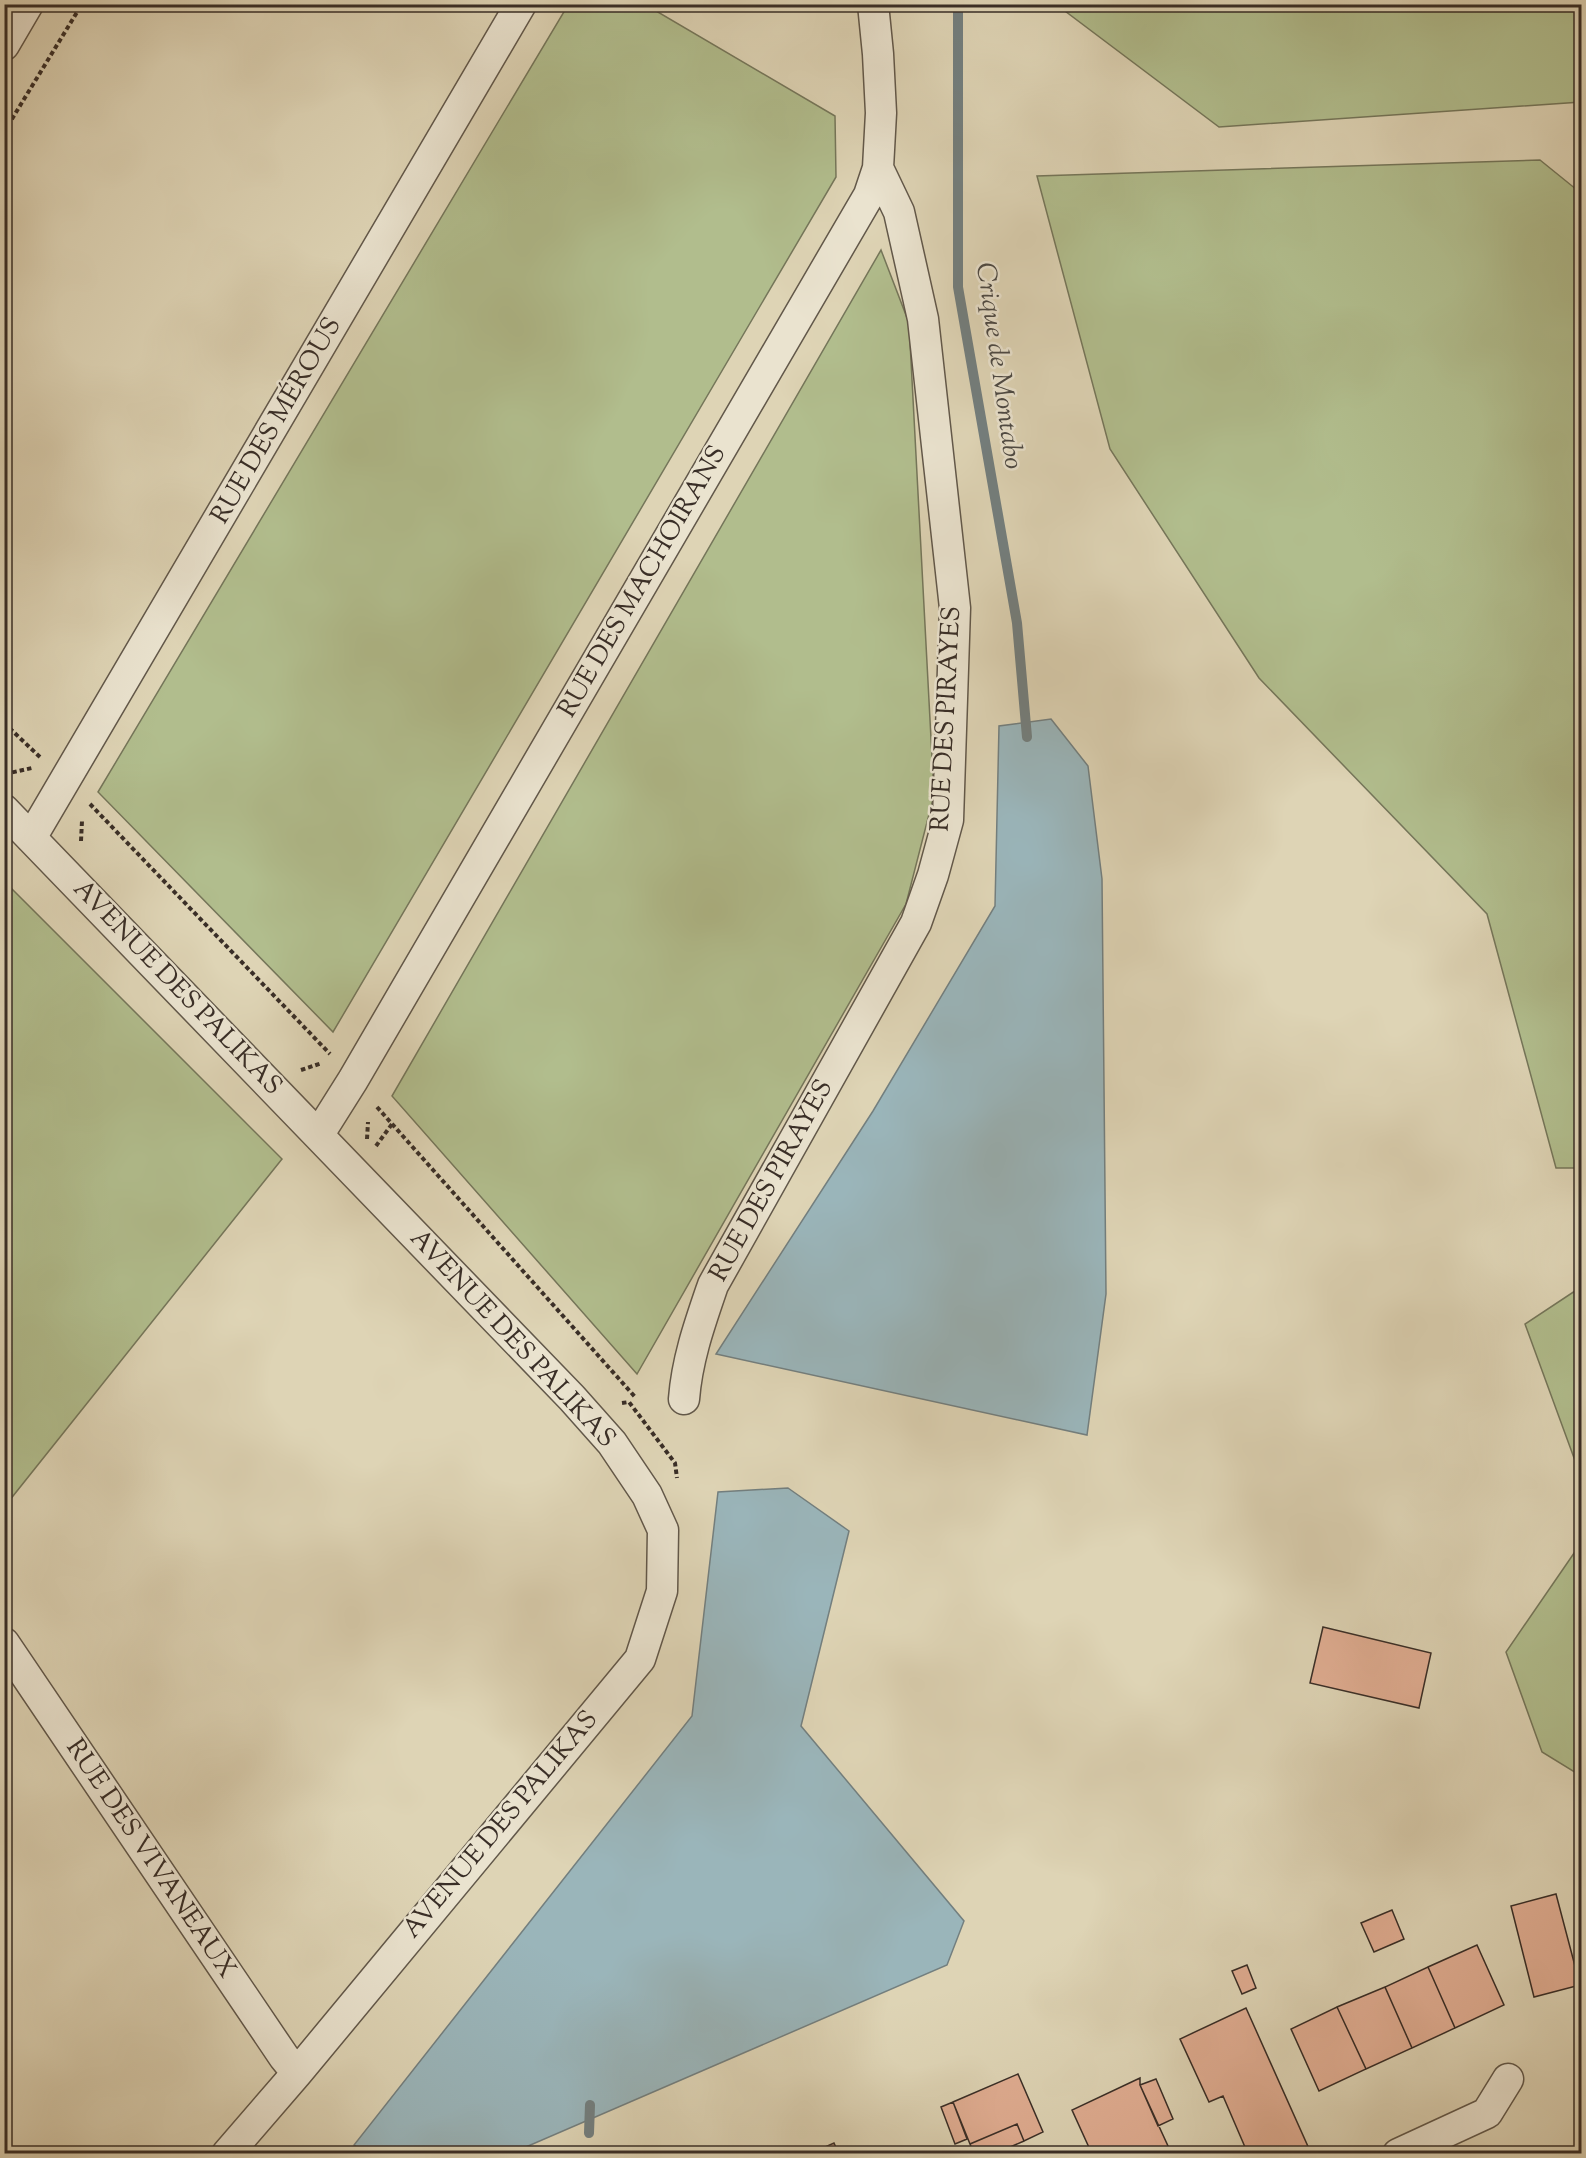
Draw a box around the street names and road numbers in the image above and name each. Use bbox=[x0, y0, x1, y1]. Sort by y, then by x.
street label: RUE DES MÉROUS bbox=[203, 311, 351, 531]
street label: RUE DES MACHOIRANS bbox=[550, 439, 736, 725]
street label: RUE DES PIRAYES bbox=[923, 605, 971, 833]
street label: AVENUE DES PALIKAS bbox=[64, 872, 290, 1104]
street label: RUE DES PIRAYES bbox=[701, 1073, 843, 1289]
street label: AVENUE DES PALIKAS bbox=[401, 1221, 623, 1457]
street label: AVENUE DES PALIKAS bbox=[394, 1703, 608, 1947]
street label: RUE DES VIVANEAUX bbox=[56, 1732, 244, 1986]

